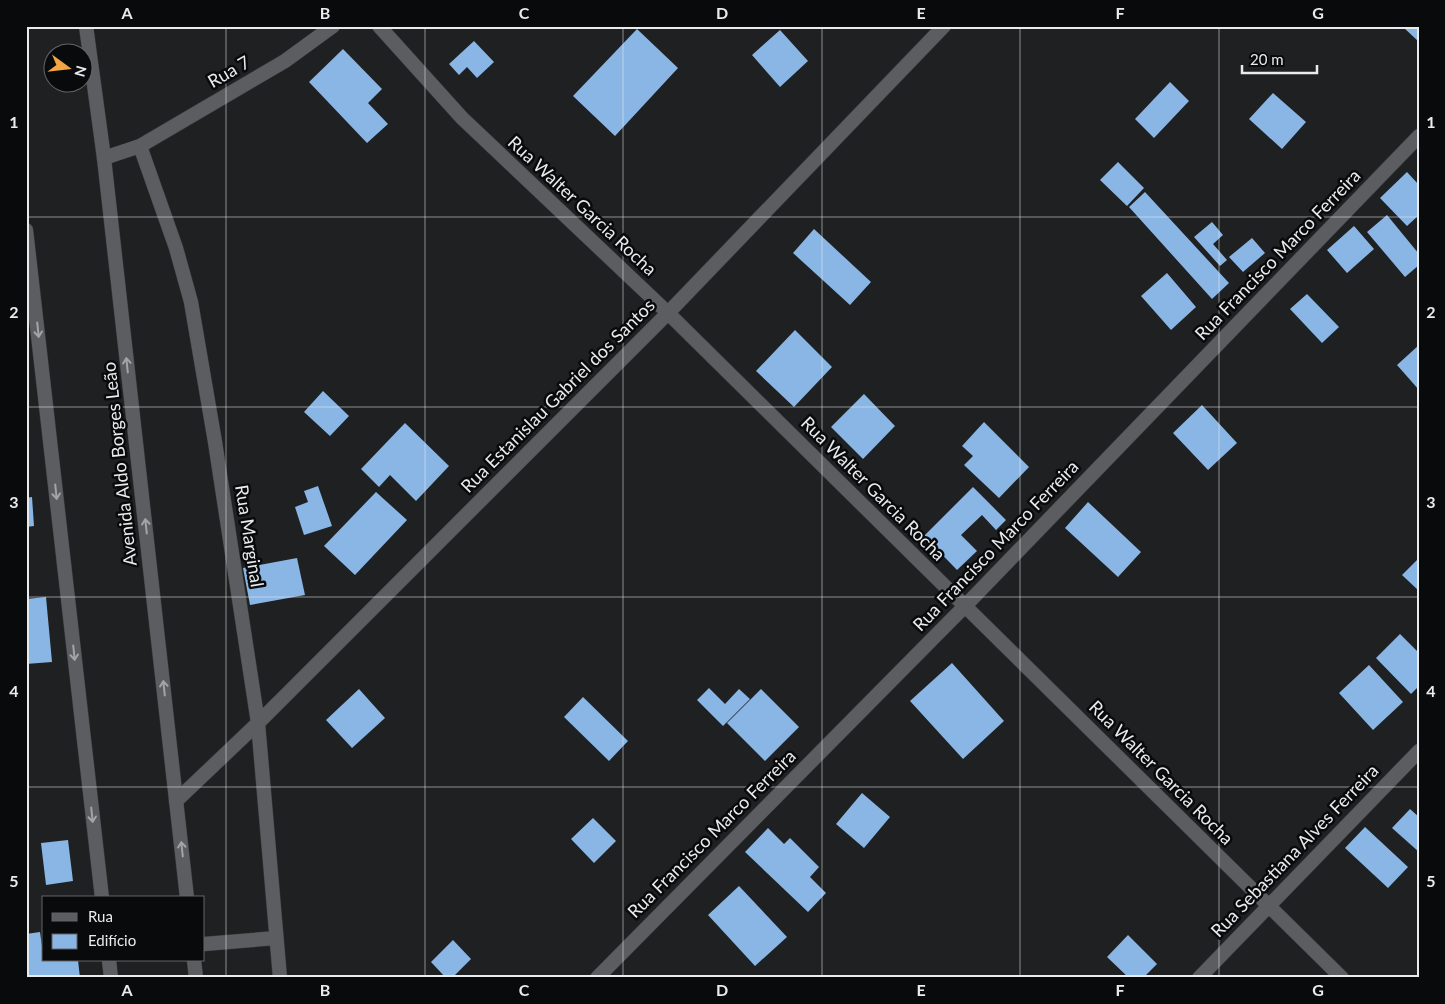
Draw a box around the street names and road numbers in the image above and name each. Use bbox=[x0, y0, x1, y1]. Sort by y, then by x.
street label: Rua 7 bbox=[204, 50, 253, 92]
street label: Rua Walter Garcia Rocha bbox=[504, 131, 661, 280]
street label: Rua Francisco Marco Ferreira bbox=[1190, 164, 1365, 344]
street label: Rua Estanislau Gabriel dos Santos bbox=[456, 294, 659, 497]
street label: Avenida Aldo Borges Leão bbox=[97, 361, 141, 567]
street label: Rua Walter Garcia Rocha bbox=[797, 412, 950, 565]
street label: Rua Francisco Marco Ferreira bbox=[908, 455, 1083, 635]
street label: Rua Marginal bbox=[231, 483, 269, 589]
street label: Rua Walter Garcia Rocha bbox=[1085, 696, 1238, 849]
street label: Rua Francisco Marco Ferreira bbox=[623, 745, 800, 922]
street label: Rua Sebastiana Alves Ferreira bbox=[1206, 759, 1383, 941]

